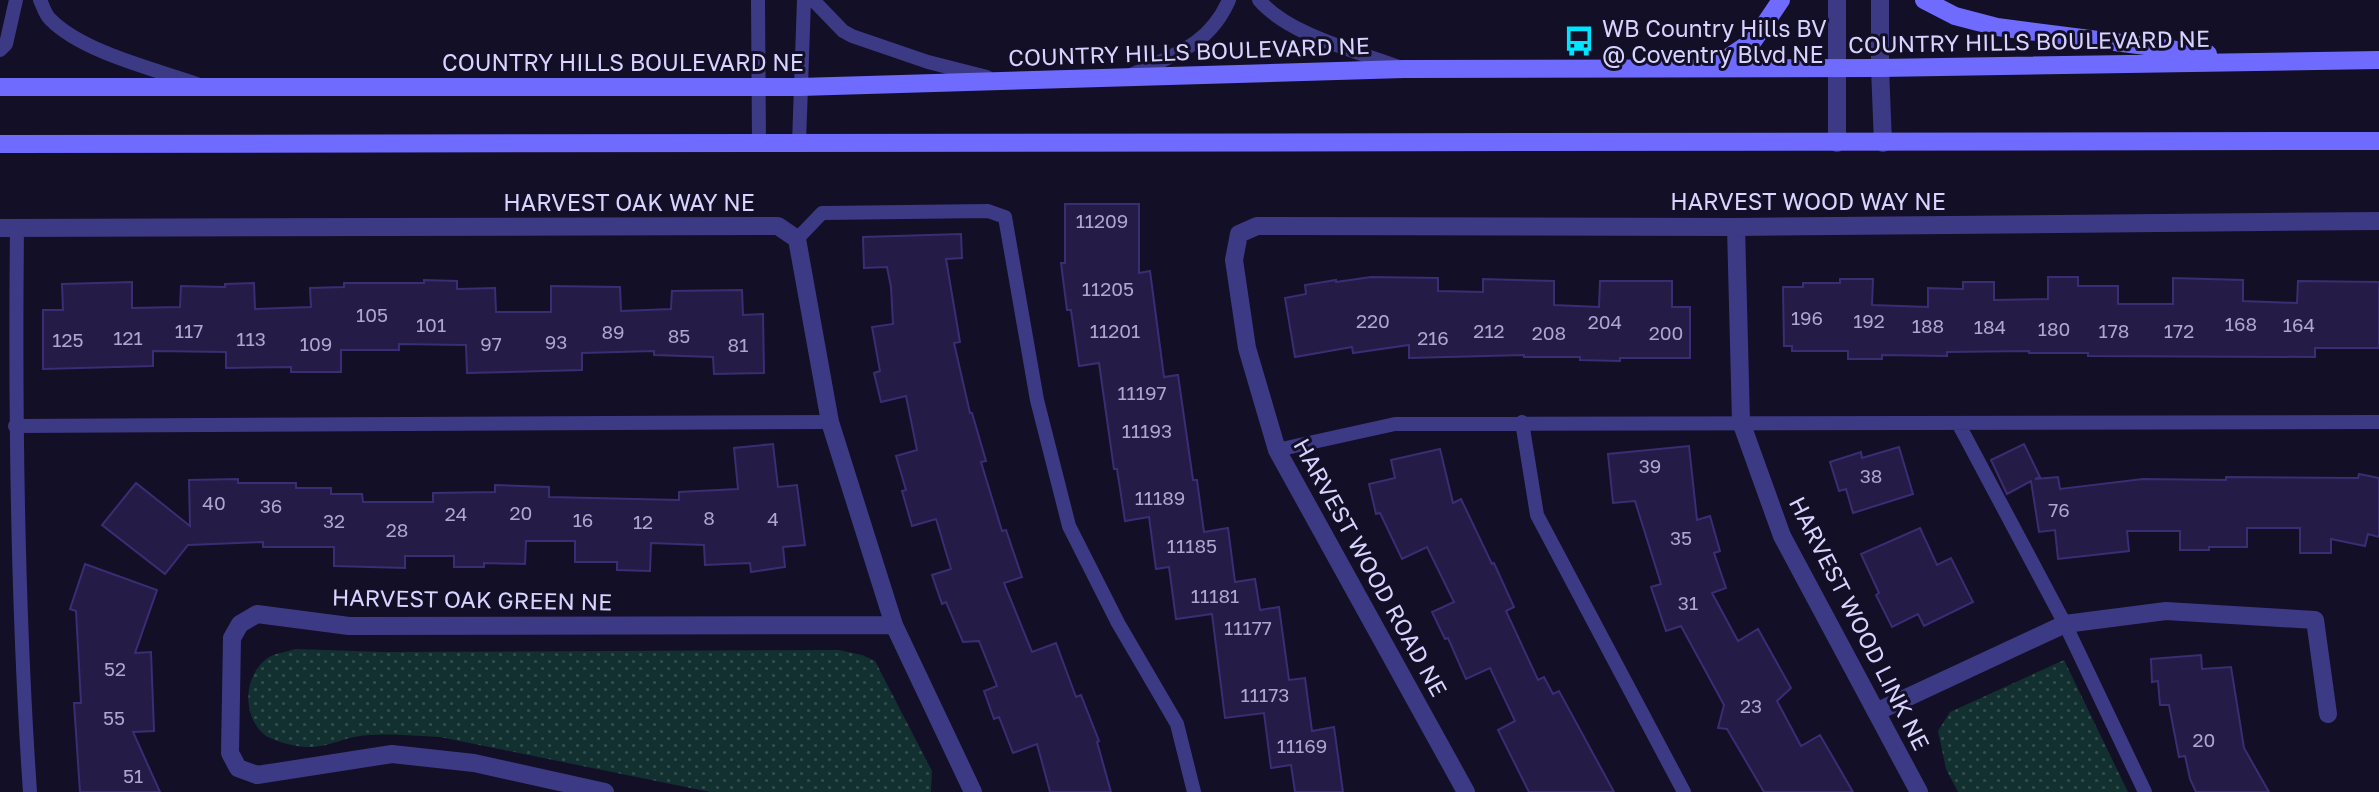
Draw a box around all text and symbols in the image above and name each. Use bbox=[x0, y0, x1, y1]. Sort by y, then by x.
place label: WB Country Hills BV @ Coventry Blvd NE bbox=[1602, 14, 1827, 68]
bus stop icon: WB Country Hills BV @ Coventry Blvd NE bbox=[1562, 24, 1596, 58]
street label: COUNTRY HILLS BOULEVARD NE bbox=[1848, 24, 2210, 58]
street label: COUNTRY HILLS BOULEVARD NE bbox=[1008, 31, 1370, 71]
street label: COUNTRY HILLS BOULEVARD NE bbox=[442, 48, 804, 76]
street label: HARVEST WOOD WAY NE bbox=[1670, 187, 1946, 215]
street label: HARVEST OAK WAY NE bbox=[503, 188, 755, 216]
house number: 11209 bbox=[1076, 209, 1128, 232]
house number: 11205 bbox=[1082, 277, 1134, 300]
house number: 105 bbox=[356, 303, 388, 326]
house number: 196 bbox=[1791, 306, 1823, 329]
house number: 220 bbox=[1356, 309, 1390, 332]
house number: 192 bbox=[1853, 309, 1885, 332]
house number: 204 bbox=[1588, 310, 1622, 333]
house number: 168 bbox=[2225, 312, 2257, 335]
house number: 101 bbox=[416, 313, 446, 336]
house number: 164 bbox=[2283, 313, 2315, 336]
house number: 188 bbox=[1912, 314, 1944, 337]
house number: 184 bbox=[1974, 315, 2006, 338]
house number: 180 bbox=[2038, 317, 2070, 340]
house number: 117 bbox=[175, 319, 203, 342]
house number: 11201 bbox=[1090, 319, 1140, 342]
house number: 212 bbox=[1473, 319, 1505, 342]
house number: 178 bbox=[2099, 319, 2129, 342]
house number: 172 bbox=[2164, 319, 2194, 342]
house number: 89 bbox=[601, 320, 625, 343]
house number: 208 bbox=[1532, 321, 1566, 344]
house number: 200 bbox=[1649, 321, 1683, 344]
house number: 85 bbox=[668, 324, 690, 347]
house number: 121 bbox=[113, 326, 143, 349]
house number: 216 bbox=[1417, 326, 1449, 349]
house number: 113 bbox=[236, 327, 266, 350]
house number: 125 bbox=[52, 328, 84, 351]
house number: 93 bbox=[545, 330, 567, 353]
house number: 109 bbox=[300, 332, 332, 355]
house number: 97 bbox=[480, 332, 502, 355]
house number: 81 bbox=[728, 333, 748, 356]
house number: 11197 bbox=[1117, 381, 1167, 404]
house number: 11193 bbox=[1122, 419, 1172, 442]
street label: HARVEST WOOD ROAD NE bbox=[1288, 433, 1454, 701]
house number: 39 bbox=[1639, 454, 1661, 477]
house number: 38 bbox=[1860, 464, 1882, 487]
house number: 11189 bbox=[1135, 486, 1185, 509]
house number: 40 bbox=[202, 491, 226, 514]
street label: HARVEST WOOD LINK NE bbox=[1784, 492, 1936, 754]
house number: 36 bbox=[260, 494, 282, 517]
house number: 76 bbox=[2048, 498, 2070, 521]
house number: 20 bbox=[510, 501, 532, 524]
house number: 24 bbox=[445, 502, 467, 525]
house number: 8 bbox=[703, 506, 715, 529]
house number: 4 bbox=[767, 507, 779, 530]
house number: 16 bbox=[573, 508, 593, 531]
house number: 32 bbox=[323, 509, 345, 532]
house number: 12 bbox=[633, 510, 653, 533]
house number: 28 bbox=[386, 518, 408, 541]
house number: 35 bbox=[1670, 526, 1692, 549]
house number: 11185 bbox=[1167, 534, 1217, 557]
street label: HARVEST OAK GREEN NE bbox=[332, 583, 612, 615]
house number: 11181 bbox=[1191, 584, 1239, 607]
house number: 31 bbox=[1678, 591, 1698, 614]
house number: 11177 bbox=[1224, 616, 1272, 639]
house number: 52 bbox=[104, 657, 126, 680]
house number: 11173 bbox=[1241, 683, 1289, 706]
house number: 23 bbox=[1740, 694, 1762, 717]
house number: 55 bbox=[103, 706, 125, 729]
house number: 20 bbox=[2193, 728, 2215, 751]
house number: 11169 bbox=[1277, 734, 1327, 757]
house number: 51 bbox=[123, 764, 143, 787]

